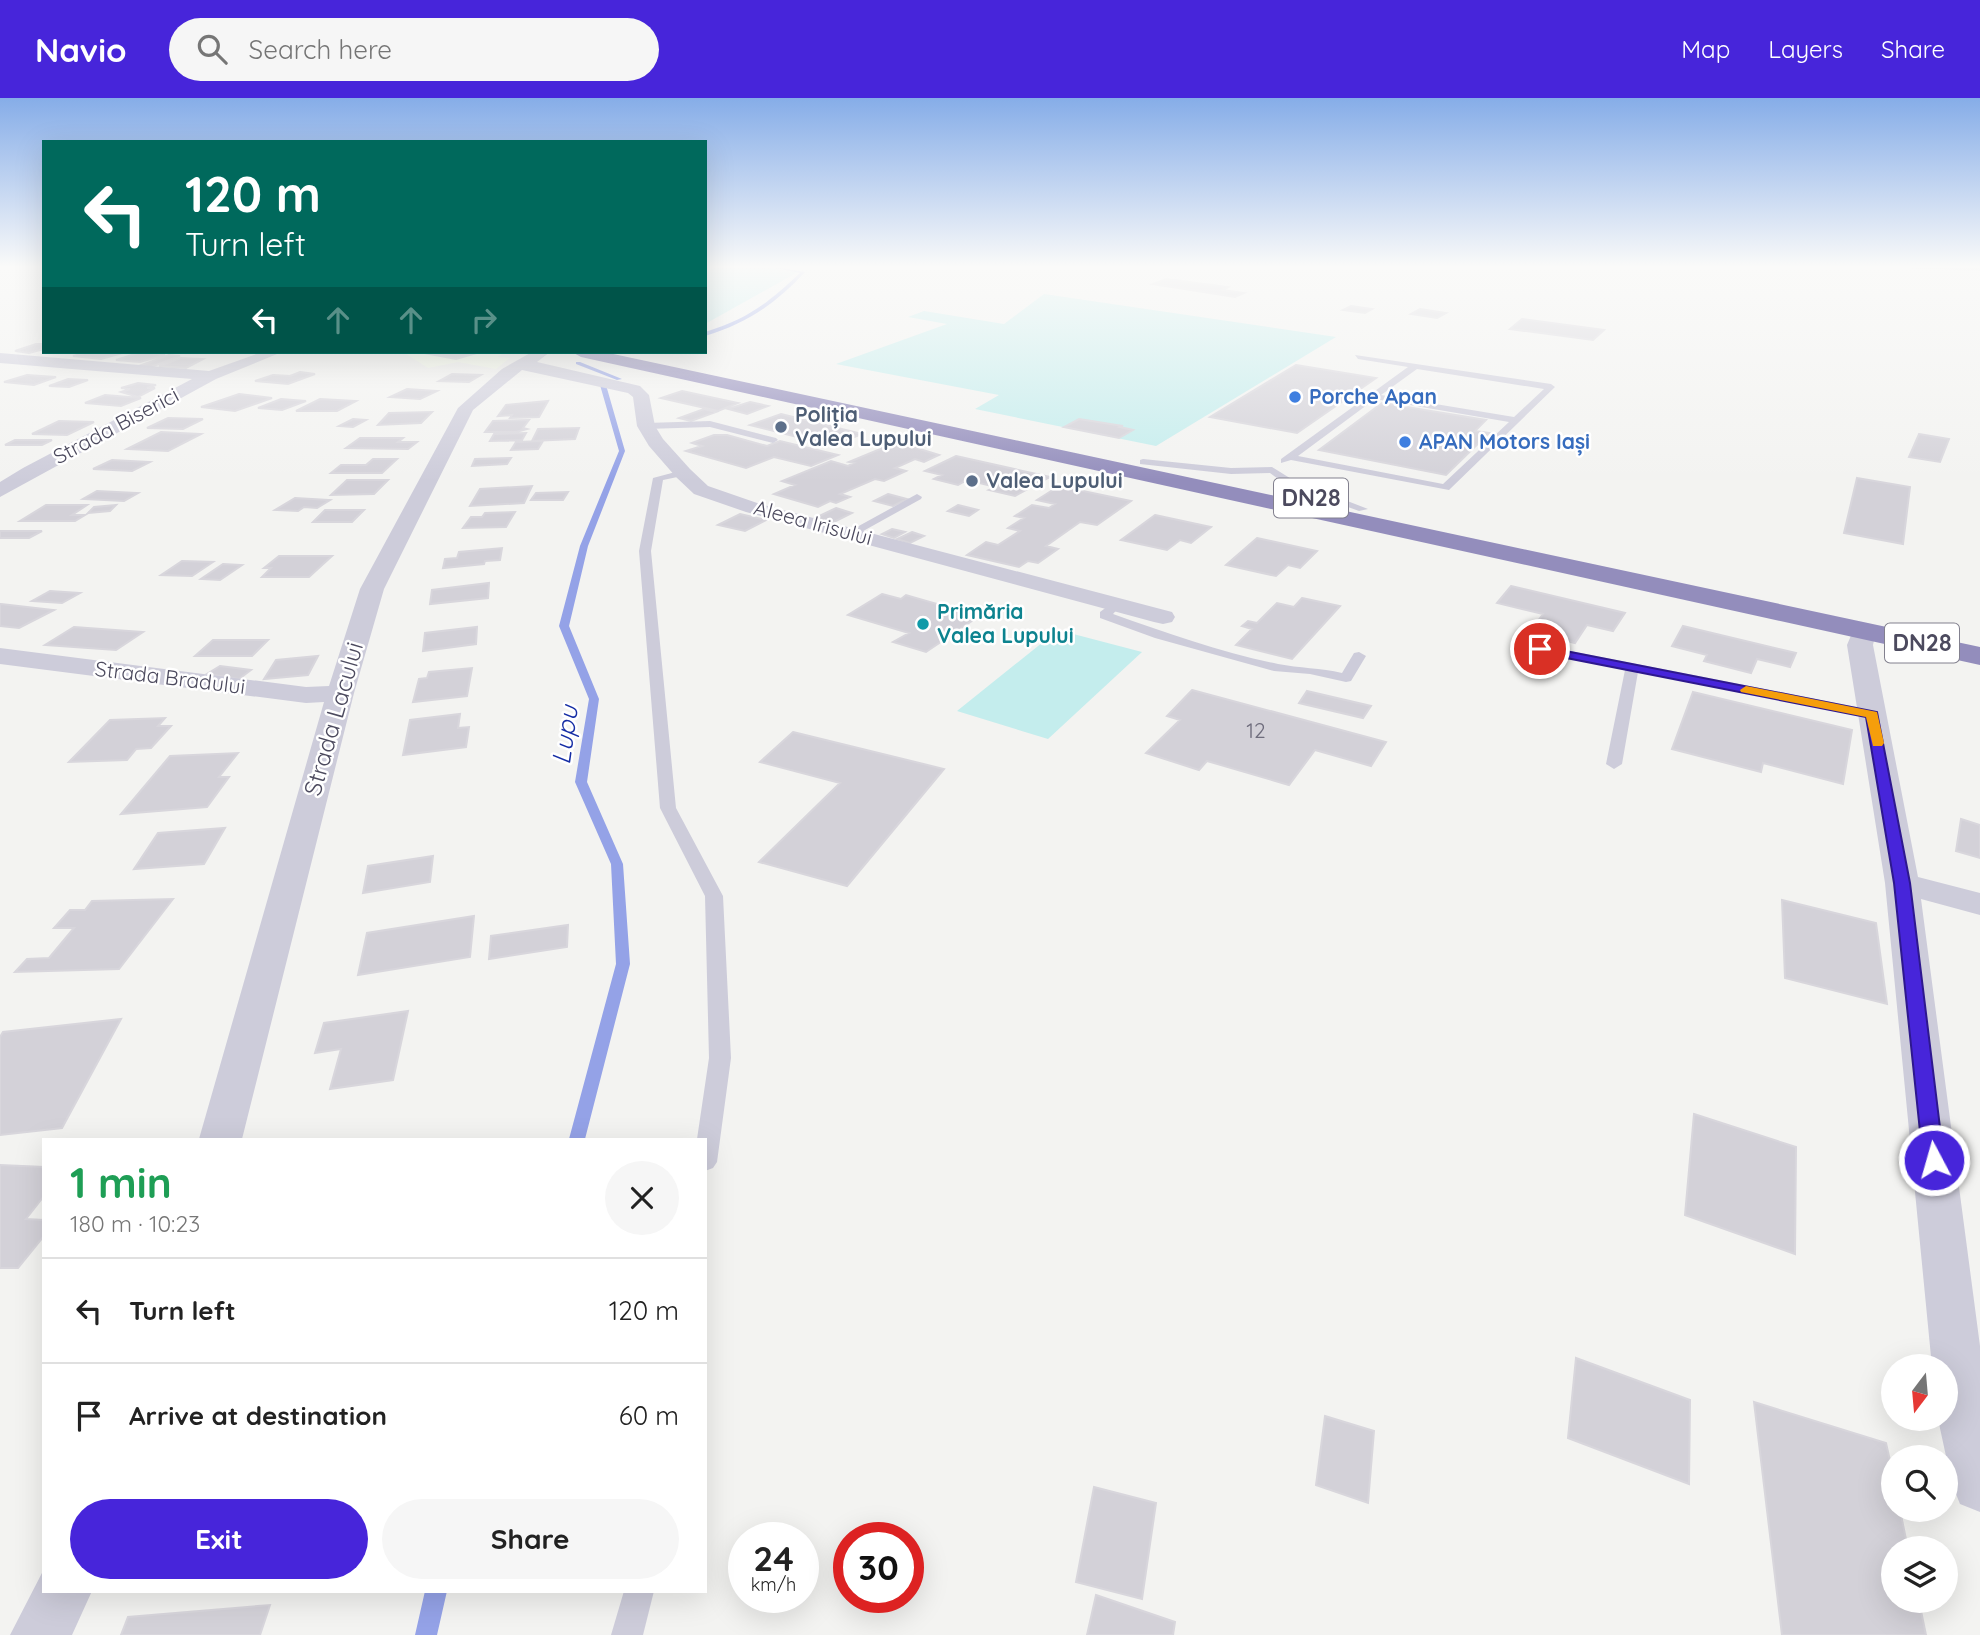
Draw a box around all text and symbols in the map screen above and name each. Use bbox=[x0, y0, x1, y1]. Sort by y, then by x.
search box bbox=[169, 18, 659, 81]
text: Navio bbox=[35, 29, 127, 70]
icon: search bbox=[193, 30, 231, 68]
text: Search here bbox=[249, 33, 392, 66]
text: Map bbox=[1681, 34, 1730, 64]
text: Layers bbox=[1768, 34, 1843, 64]
text: Share bbox=[1881, 34, 1945, 64]
text: 120 m bbox=[185, 163, 321, 224]
icon: left bbox=[70, 168, 161, 259]
text: Turn left bbox=[185, 224, 306, 264]
icon: left bbox=[246, 301, 284, 339]
icon: ahead bbox=[319, 301, 357, 339]
icon: ahead bbox=[392, 301, 430, 339]
icon: right bbox=[465, 301, 503, 339]
street label: Strada Biserici bbox=[48, 381, 183, 469]
place label: Porche Apan bbox=[1309, 383, 1437, 409]
marker: Porche Apan bbox=[1287, 389, 1303, 405]
place label: Poliția Valea Lupului bbox=[795, 401, 932, 451]
marker: Poliția Valea Lupului bbox=[773, 419, 789, 435]
place label: APAN Motors Iași bbox=[1419, 428, 1590, 456]
marker: APAN Motors Iași bbox=[1397, 434, 1413, 450]
place label: Valea Lupului bbox=[986, 467, 1123, 493]
marker: Valea Lupului bbox=[964, 473, 980, 489]
road number: DN28 bbox=[1274, 478, 1348, 518]
street label: Aleea Irisului bbox=[751, 494, 875, 550]
place label: Primăria Valea Lupului bbox=[937, 598, 1074, 648]
marker: Primăria Valea Lupului bbox=[915, 616, 931, 632]
pin bbox=[1510, 619, 1570, 679]
road number: DN28 bbox=[1885, 624, 1959, 663]
icon: arrive bbox=[1521, 630, 1559, 668]
street label: Strada Lacului bbox=[297, 638, 369, 799]
street label: Strada Bradului bbox=[94, 655, 247, 699]
water label: Lupu bbox=[544, 702, 585, 767]
house number: 12 bbox=[1246, 717, 1266, 743]
position arrow bbox=[1897, 1123, 1971, 1197]
text: 1 min bbox=[70, 1156, 172, 1209]
button: close bbox=[605, 1161, 679, 1235]
text: 180 m · 10:23 bbox=[70, 1209, 200, 1238]
icon: left bbox=[70, 1292, 108, 1330]
text: Turn left bbox=[129, 1294, 236, 1327]
text: 120 m bbox=[609, 1294, 679, 1327]
north arrow bbox=[1881, 1354, 1958, 1432]
map controls bbox=[1881, 1354, 1958, 1613]
icon: arrive bbox=[70, 1397, 108, 1435]
text: Arrive at destination bbox=[129, 1399, 387, 1432]
text: 60 m bbox=[619, 1399, 679, 1432]
button: search bbox=[1881, 1445, 1958, 1522]
button: Exit bbox=[70, 1499, 368, 1579]
button: Share bbox=[382, 1499, 679, 1579]
speed limit sign: 30 bbox=[833, 1522, 924, 1613]
text: 24 bbox=[753, 1536, 794, 1580]
button: layers bbox=[1881, 1536, 1958, 1613]
text: km/h bbox=[751, 1573, 796, 1596]

